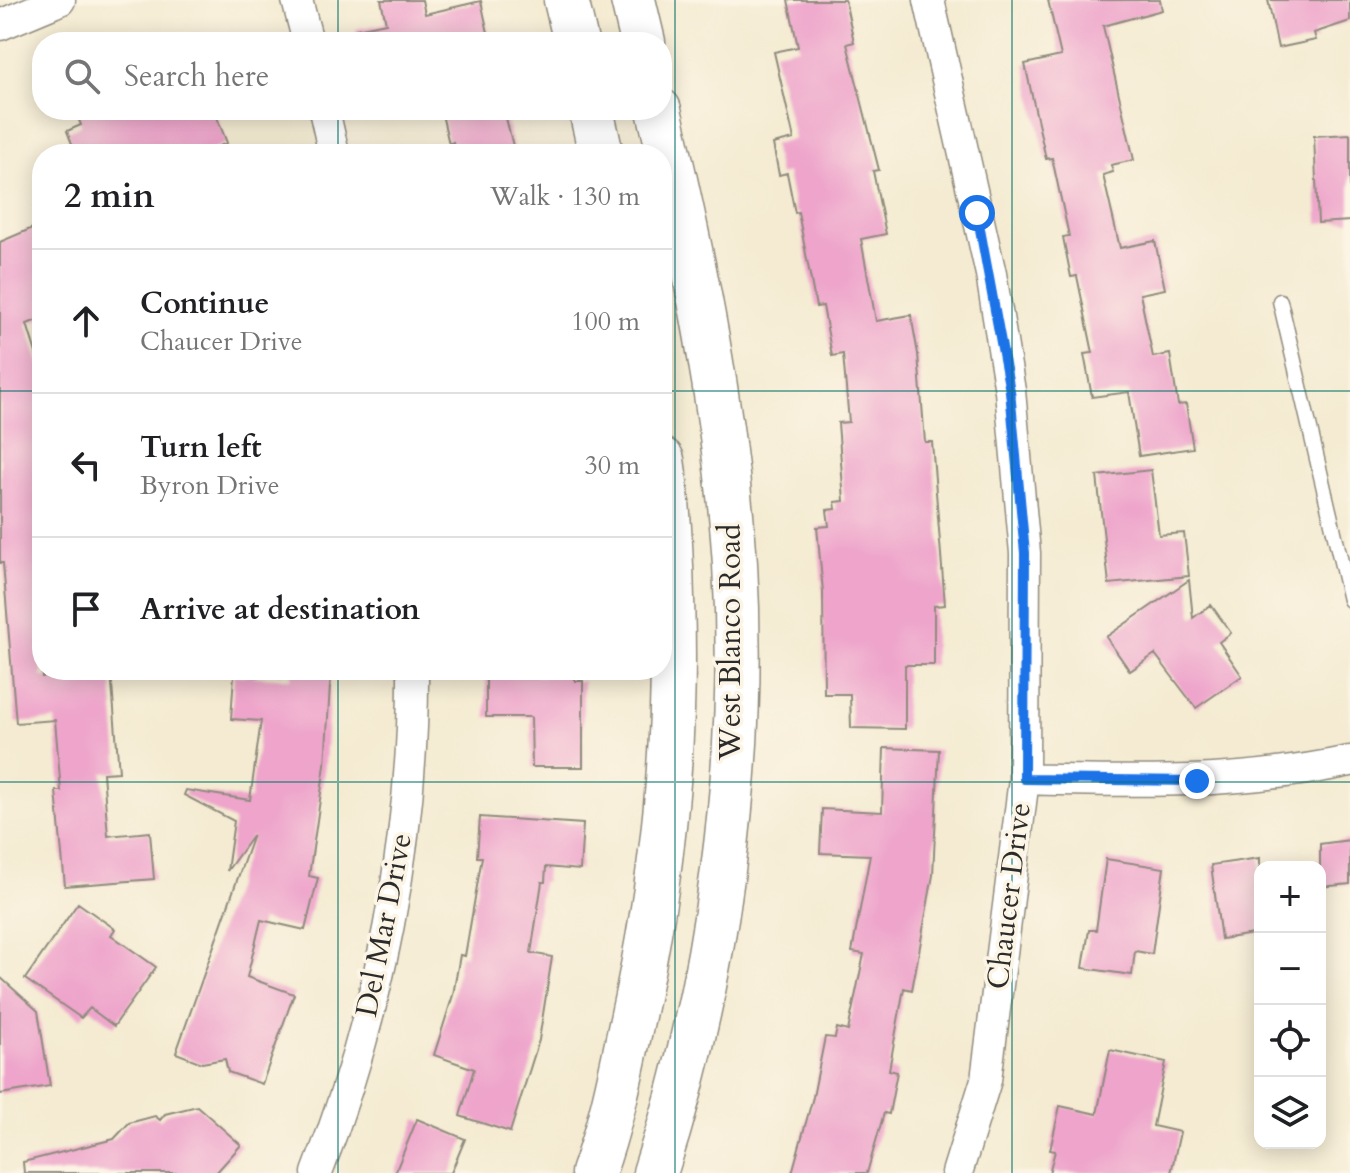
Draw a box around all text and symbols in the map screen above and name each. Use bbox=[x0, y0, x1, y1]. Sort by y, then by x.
search box bbox=[32, 32, 672, 120]
icon: search bbox=[60, 54, 104, 98]
text: Search here bbox=[124, 56, 269, 97]
text: 2 min bbox=[64, 173, 155, 219]
text: Walk · 130 m bbox=[490, 179, 640, 214]
route start bbox=[959, 195, 995, 231]
text: Continue bbox=[140, 283, 269, 324]
icon: ahead bbox=[64, 299, 108, 343]
text: 100 m bbox=[571, 304, 640, 339]
text: Chaucer Drive bbox=[140, 324, 303, 359]
text: Turn left bbox=[140, 427, 262, 468]
icon: left bbox=[64, 443, 108, 487]
text: 30 m bbox=[584, 448, 640, 483]
text: Byron Drive bbox=[140, 468, 280, 503]
street label: West Blanco Road bbox=[710, 524, 751, 761]
icon: arrive bbox=[64, 587, 108, 631]
text: Arrive at destination bbox=[140, 589, 420, 630]
route end bbox=[1179, 763, 1215, 799]
street label: Chaucer Drive bbox=[977, 800, 1041, 992]
street label: Del Mar Drive bbox=[346, 830, 422, 1020]
map controls bbox=[1254, 861, 1326, 1149]
button: + bbox=[1254, 861, 1326, 933]
button: − bbox=[1254, 933, 1326, 1005]
button: locate bbox=[1254, 1005, 1326, 1077]
button: layers bbox=[1254, 1077, 1326, 1149]

